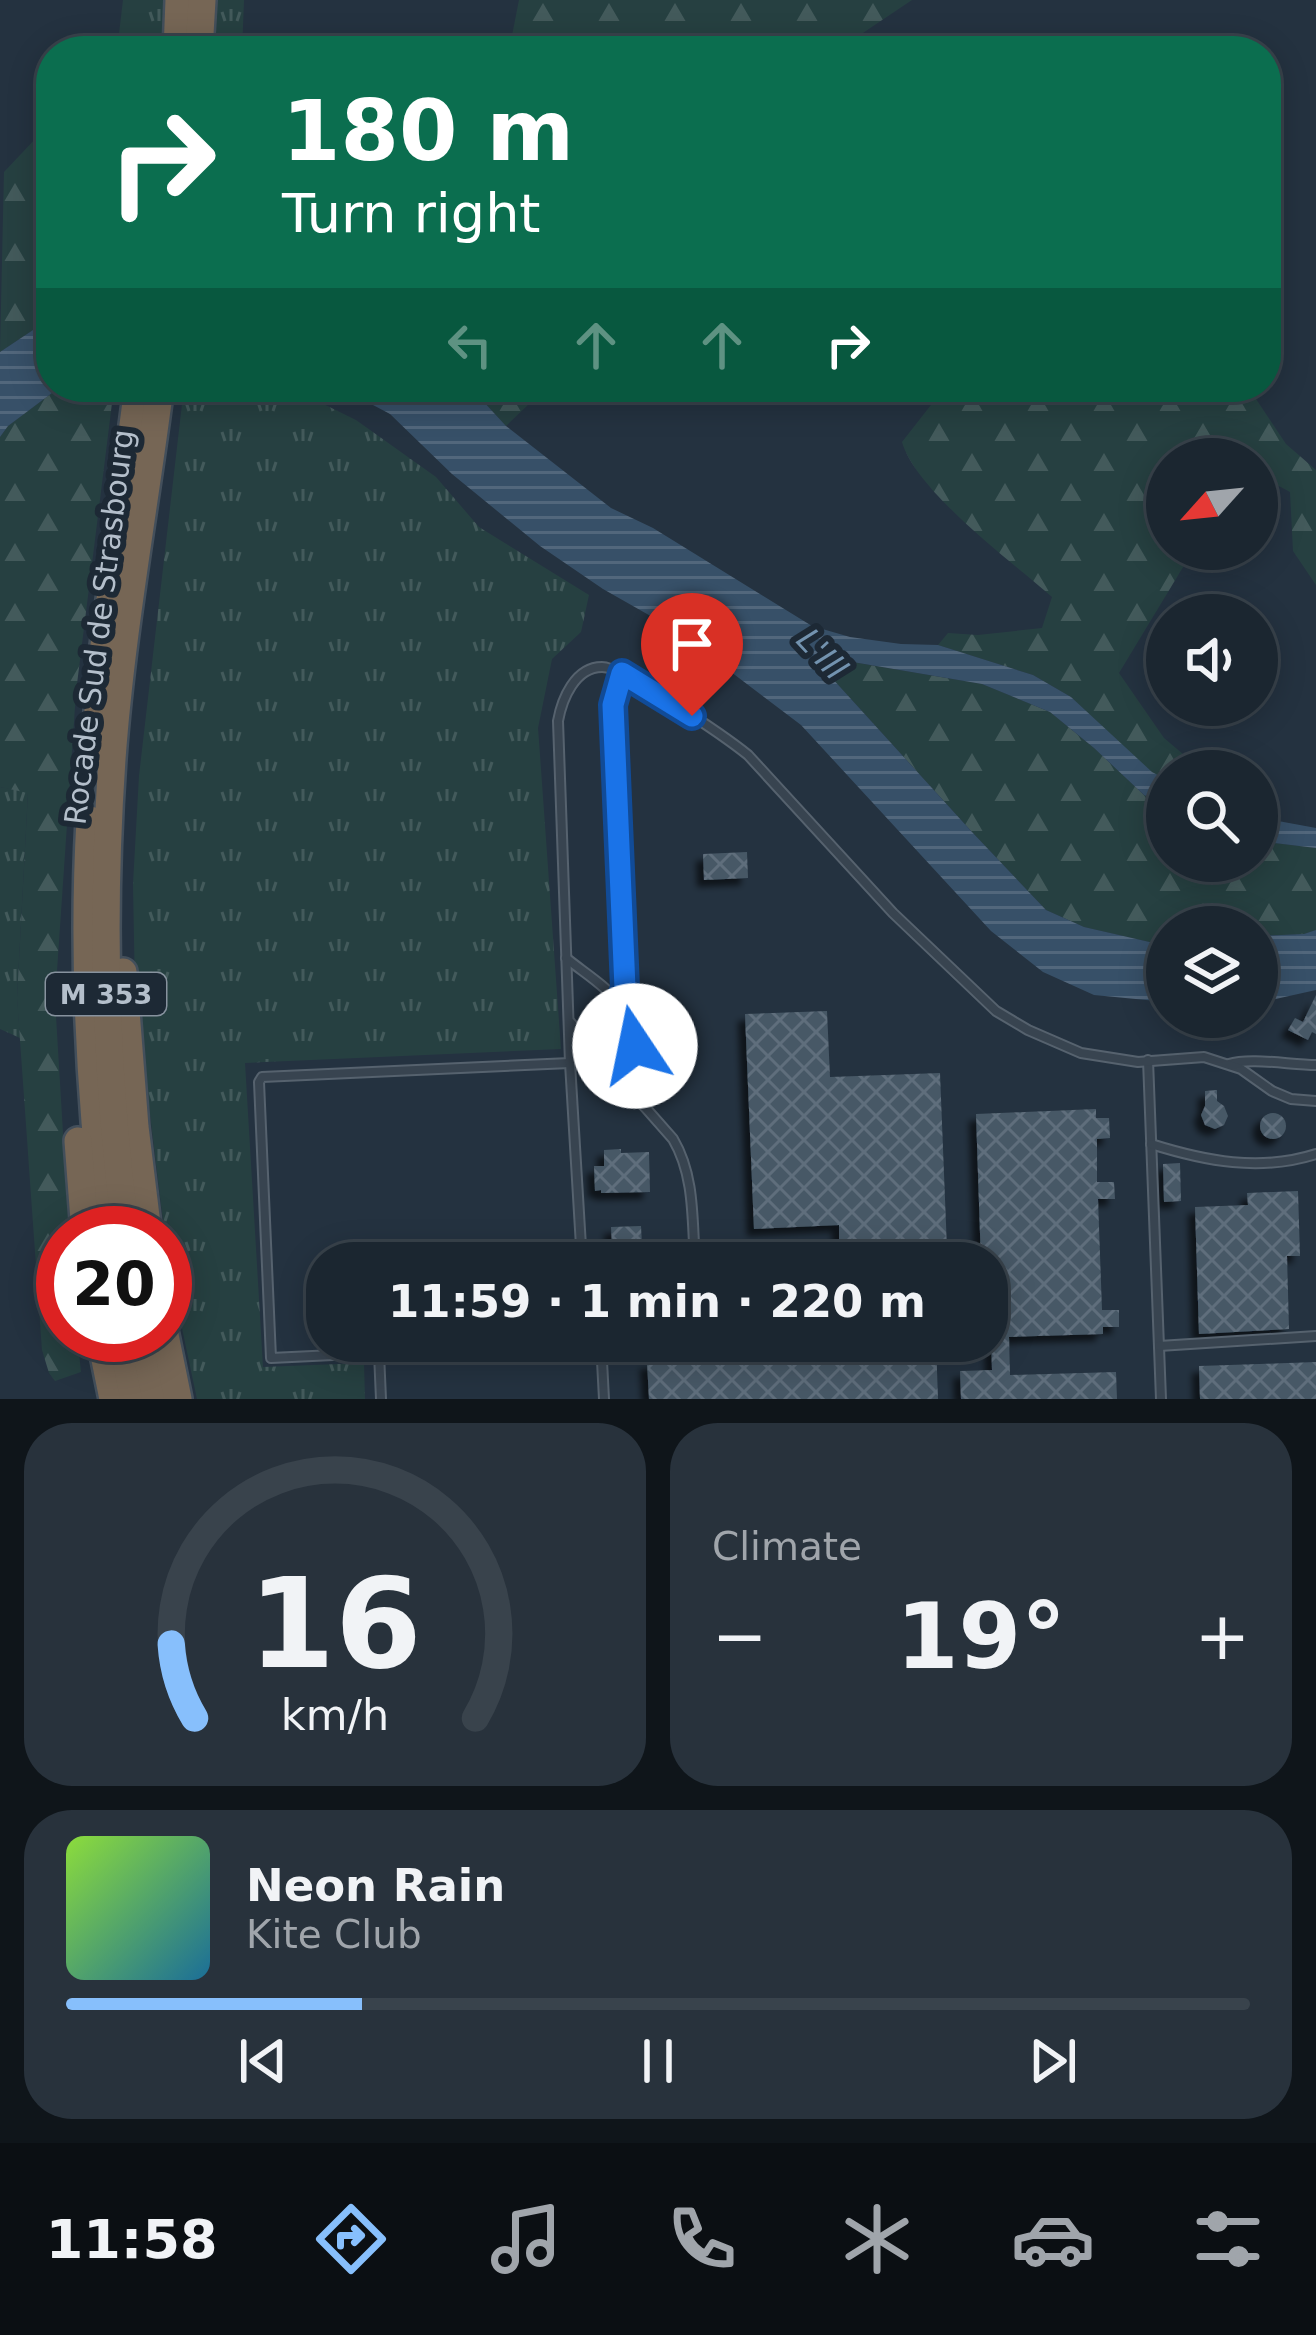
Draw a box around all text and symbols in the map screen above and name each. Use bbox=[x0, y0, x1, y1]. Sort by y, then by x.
text: 180 m bbox=[282, 82, 574, 180]
icon: right bbox=[84, 84, 240, 240]
text: Turn right bbox=[282, 182, 541, 245]
icon: left bbox=[437, 312, 503, 378]
icon: ahead bbox=[563, 312, 629, 378]
icon: ahead bbox=[689, 312, 755, 378]
icon: right bbox=[815, 312, 881, 378]
street label: Rocade Sud de Strasbourg bbox=[57, 427, 141, 827]
north arrow bbox=[1146, 438, 1278, 570]
map controls bbox=[1146, 438, 1278, 1038]
pin bbox=[641, 593, 743, 716]
button: sound bbox=[1146, 594, 1278, 726]
icon: arrive bbox=[659, 611, 725, 677]
water label: L'Ill bbox=[789, 620, 855, 688]
button: search bbox=[1146, 750, 1278, 882]
button: layers bbox=[1146, 906, 1278, 1038]
road number: M 353 bbox=[46, 973, 166, 1015]
position arrow bbox=[572, 983, 698, 1109]
speed limit sign: 20 bbox=[36, 1206, 192, 1362]
text: 11:59 · 1 min · 220 m bbox=[388, 1275, 926, 1328]
text: Climate bbox=[712, 1524, 862, 1569]
text: 16 bbox=[248, 1551, 422, 1696]
text: 19° bbox=[896, 1584, 1066, 1689]
text: − bbox=[712, 1598, 767, 1675]
text: + bbox=[1195, 1598, 1250, 1675]
text: km/h bbox=[281, 1689, 389, 1739]
text: Neon Rain bbox=[246, 1859, 505, 1912]
text: Kite Club bbox=[246, 1912, 422, 1957]
icon: previous bbox=[230, 2028, 296, 2094]
icon: pause bbox=[625, 2028, 691, 2094]
icon: next bbox=[1020, 2028, 1086, 2094]
icon: directions bbox=[309, 2197, 393, 2281]
icon: music bbox=[484, 2197, 568, 2281]
icon: phone bbox=[660, 2197, 744, 2281]
icon: climate bbox=[835, 2197, 919, 2281]
icon: car bbox=[1011, 2197, 1095, 2281]
icon: filters bbox=[1186, 2197, 1270, 2281]
text: 11:58 bbox=[46, 2208, 218, 2271]

